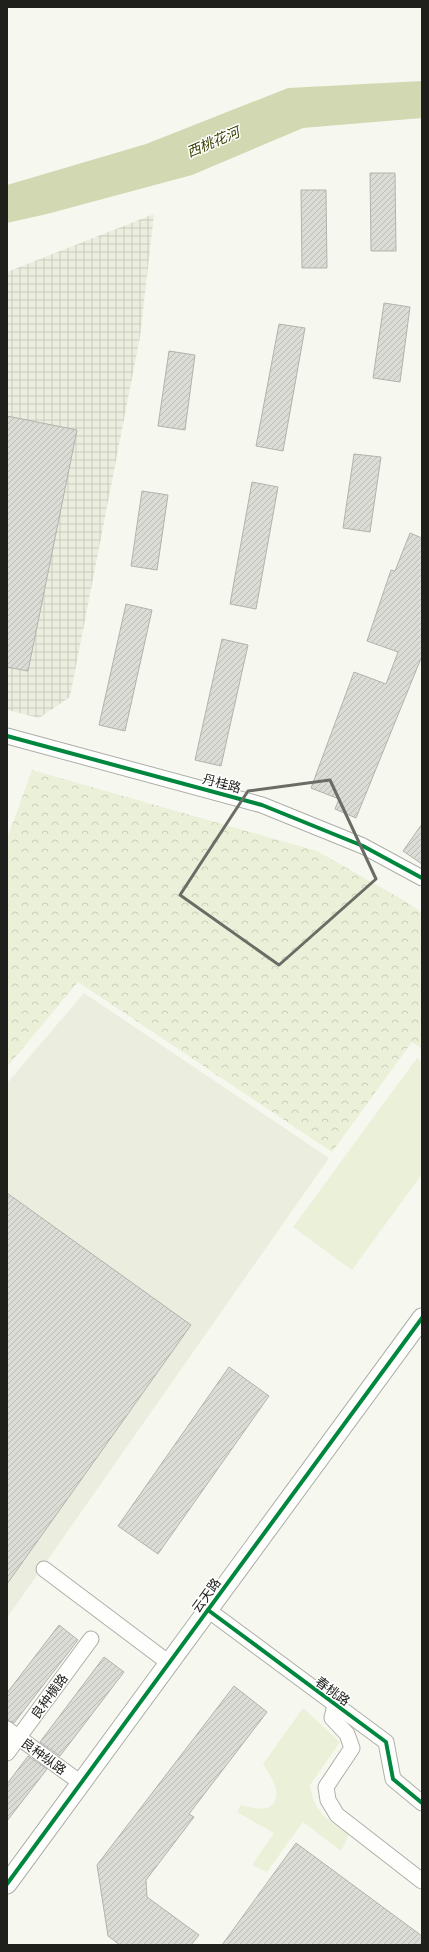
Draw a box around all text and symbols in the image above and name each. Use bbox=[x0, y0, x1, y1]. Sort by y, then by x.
water label: 西桃花河 bbox=[184, 122, 245, 161]
street label: 丹桂路 bbox=[201, 770, 243, 797]
street label: 云天路 bbox=[188, 1575, 225, 1616]
street label: 良种横路 bbox=[27, 1670, 72, 1722]
street label: 春桃路 bbox=[312, 1673, 353, 1710]
street label: 良种纵路 bbox=[18, 1734, 70, 1779]

